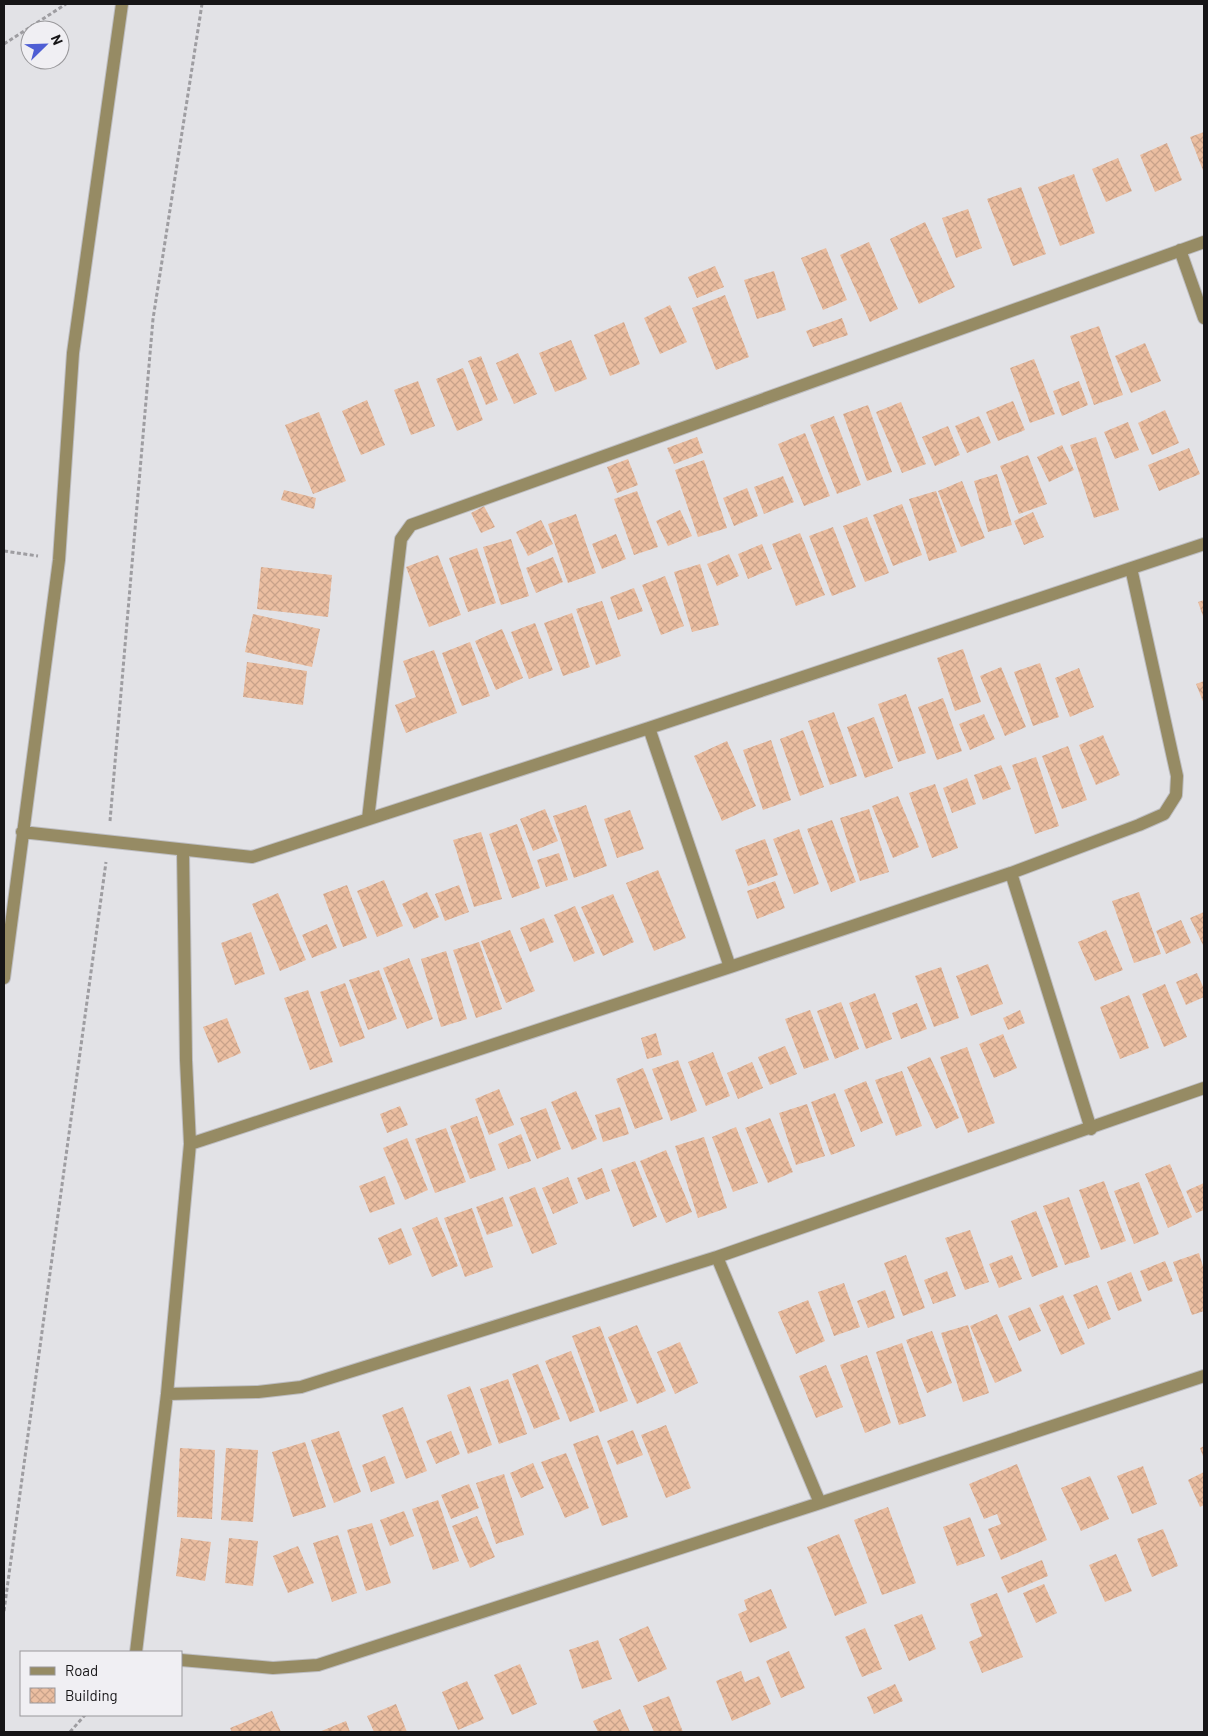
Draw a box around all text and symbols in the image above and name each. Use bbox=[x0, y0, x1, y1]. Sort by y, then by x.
north arrow bbox=[20, 20, 70, 70]
text: N bbox=[48, 32, 67, 47]
legend bbox=[20, 1651, 182, 1716]
text: Road bbox=[65, 1661, 98, 1679]
text: Building bbox=[65, 1686, 118, 1704]

